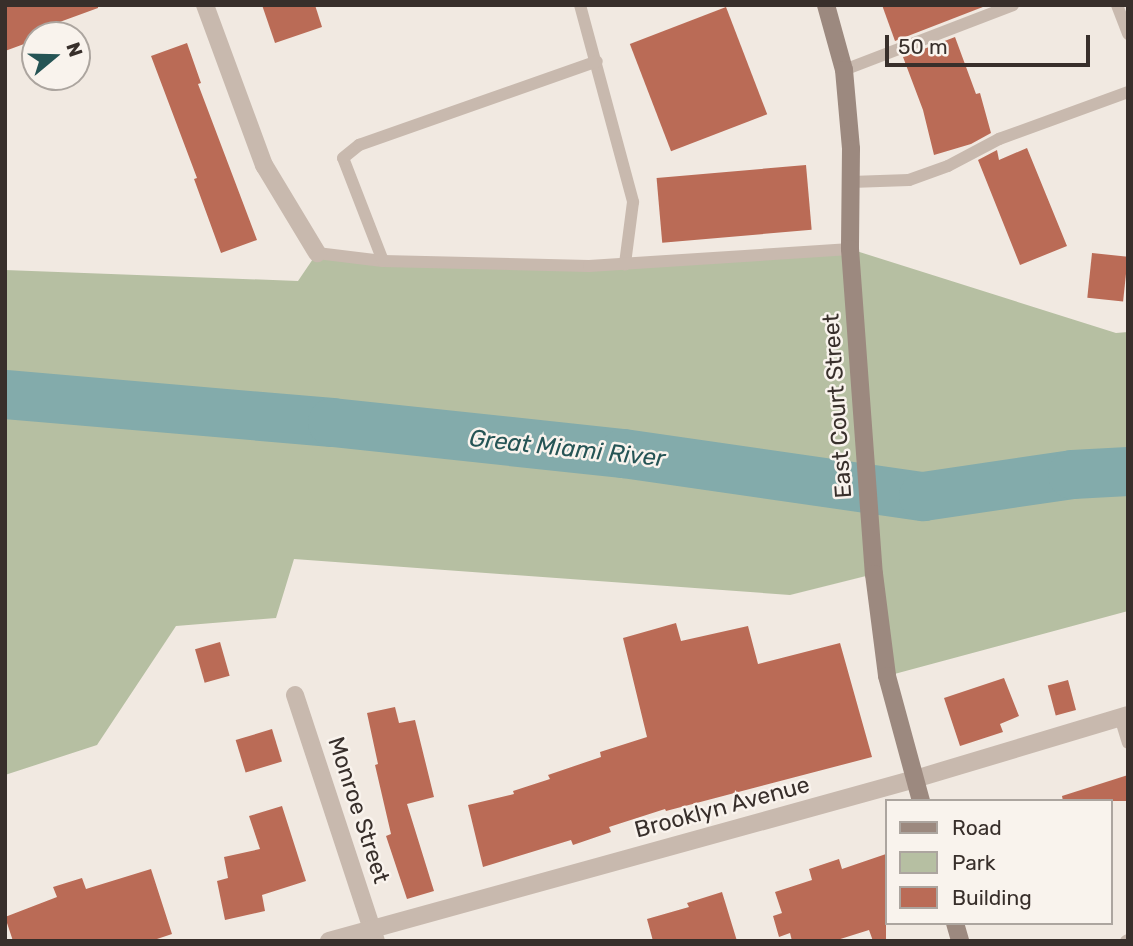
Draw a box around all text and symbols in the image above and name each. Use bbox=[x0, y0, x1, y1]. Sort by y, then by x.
north arrow bbox=[21, 21, 91, 91]
scale bar bbox=[888, 21, 1093, 65]
text: 50 m bbox=[898, 34, 948, 59]
text: N bbox=[61, 39, 88, 60]
street label: East Court Street bbox=[817, 313, 857, 499]
water label: Great Miami River bbox=[467, 424, 667, 474]
street label: Monroe Street bbox=[322, 733, 396, 887]
street label: Brooklyn Avenue bbox=[631, 770, 813, 844]
legend bbox=[884, 799, 1112, 925]
text: Road bbox=[952, 815, 1002, 840]
text: Park bbox=[952, 850, 996, 875]
text: Building bbox=[952, 885, 1032, 910]

